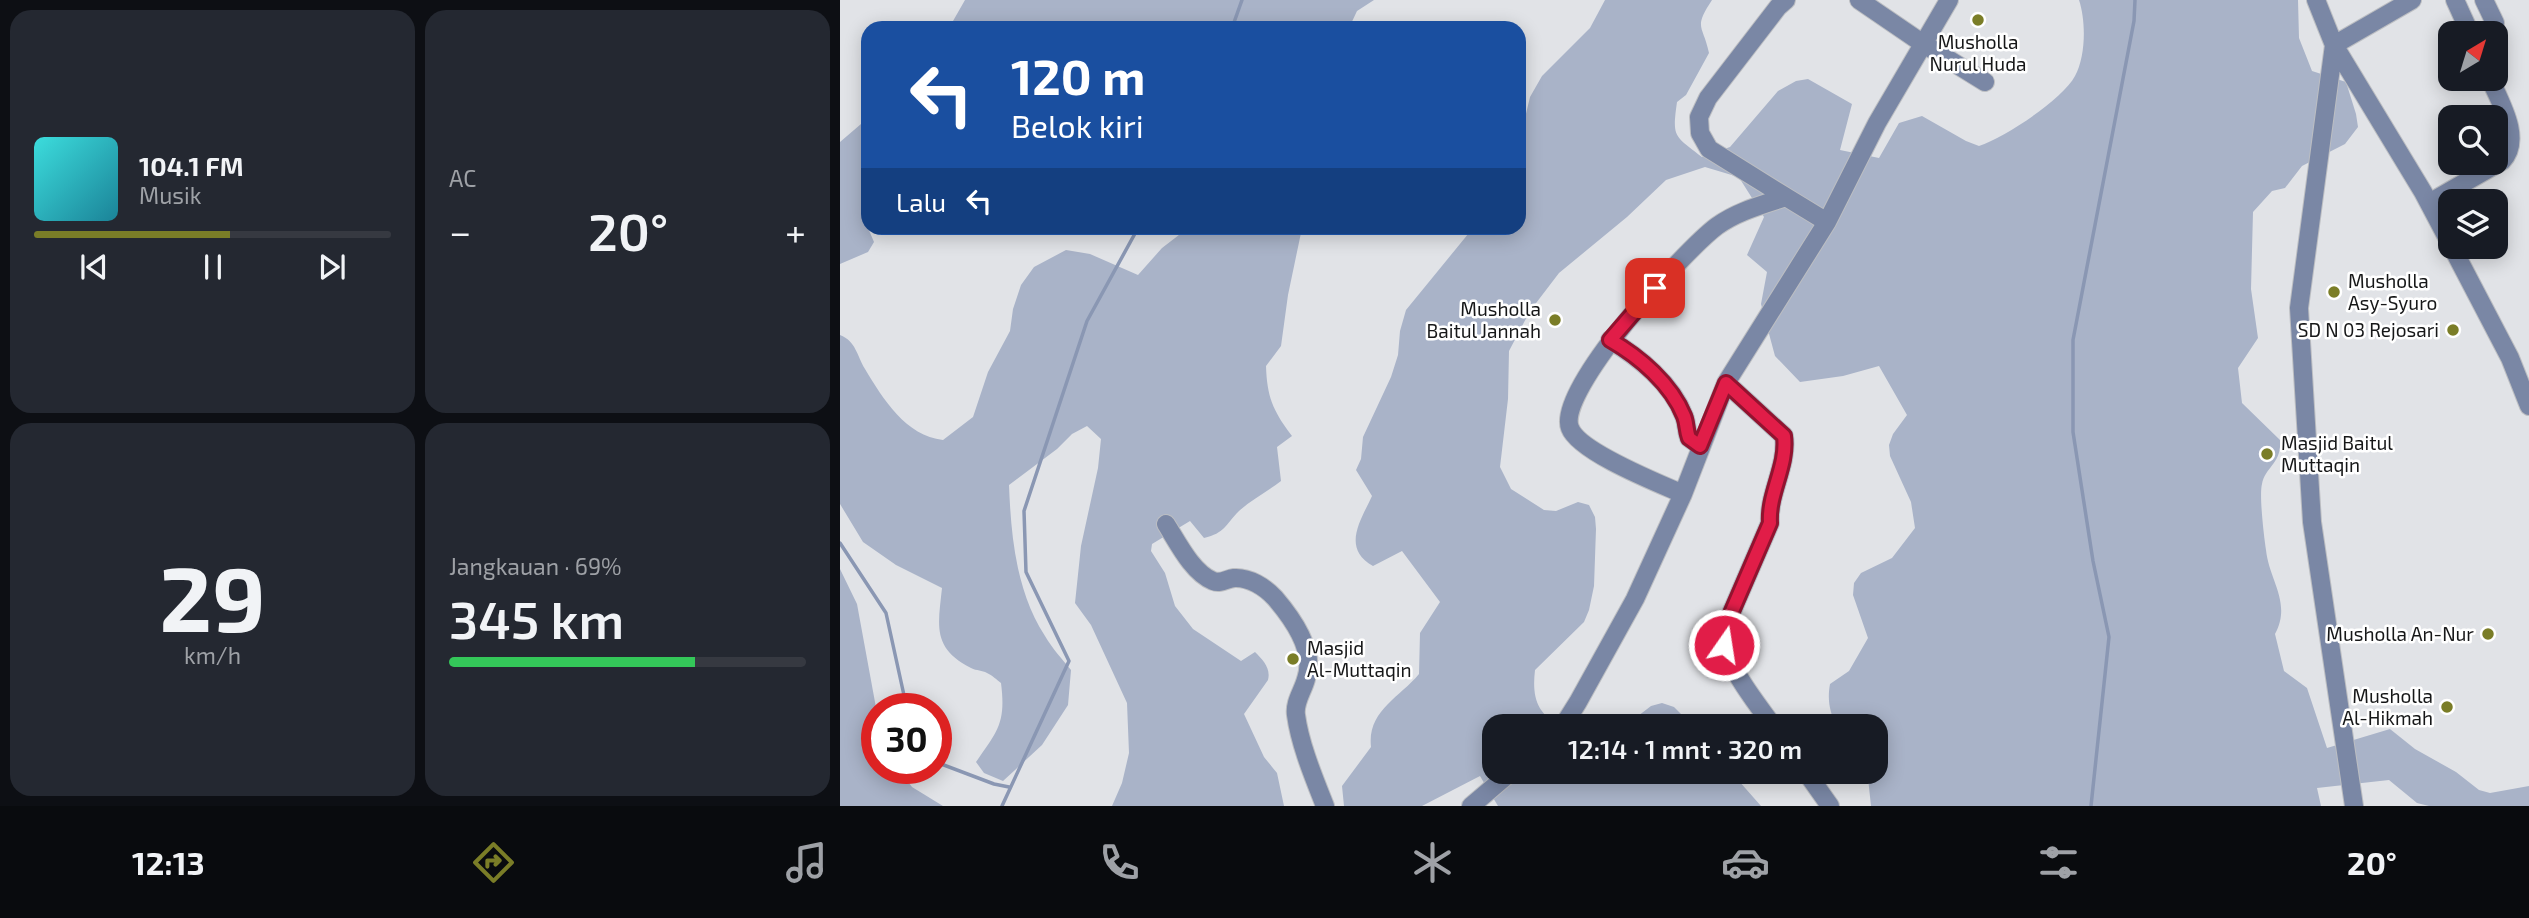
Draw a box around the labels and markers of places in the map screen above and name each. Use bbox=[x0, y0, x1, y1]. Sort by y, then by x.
marker: Musholla Nurul Huda bbox=[1970, 12, 1986, 28]
place label: Musholla Nurul Huda bbox=[1930, 30, 2026, 75]
pin bbox=[1625, 258, 1685, 318]
place label: Musholla Asy-Syuro bbox=[2348, 269, 2437, 314]
marker: Musholla Asy-Syuro bbox=[2326, 284, 2342, 300]
place label: Musholla Baitul Jannah bbox=[1427, 297, 1541, 342]
marker: Musholla Baitul Jannah bbox=[1547, 312, 1563, 328]
place label: SD N 03 Rejosari bbox=[2298, 318, 2439, 341]
marker: SD N 03 Rejosari bbox=[2445, 322, 2461, 338]
place label: Masjid Baitul Muttaqin bbox=[2281, 431, 2393, 476]
marker: Masjid Baitul Muttaqin bbox=[2259, 446, 2275, 462]
place label: Musholla An-Nur bbox=[2326, 622, 2474, 645]
marker: Musholla An-Nur bbox=[2480, 626, 2496, 642]
place label: Masjid Al-Muttaqin bbox=[1307, 636, 1412, 681]
marker: Masjid Al-Muttaqin bbox=[1285, 651, 1301, 667]
place label: Musholla Al-Hikmah bbox=[2342, 684, 2433, 729]
marker: Musholla Al-Hikmah bbox=[2439, 699, 2455, 715]

